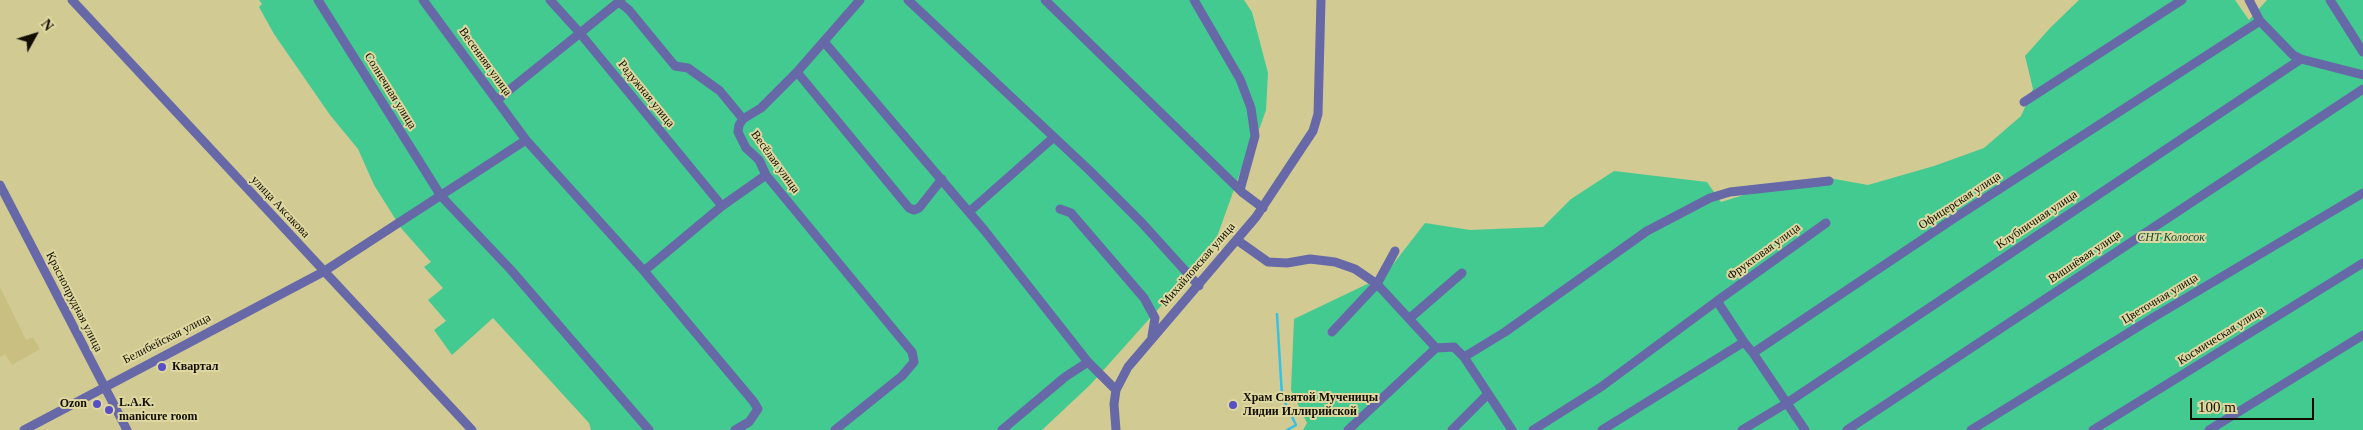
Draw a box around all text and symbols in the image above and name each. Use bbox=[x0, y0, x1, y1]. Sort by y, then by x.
north arrow bbox=[10, 10, 60, 60]
text: N bbox=[38, 17, 56, 34]
street label: Весенняя улица bbox=[455, 25, 515, 99]
street label: Солнечная улица bbox=[361, 50, 419, 132]
street label: Радужная улица bbox=[615, 58, 677, 130]
street label: Весёлая улица bbox=[748, 128, 802, 196]
street label: Офицерская улица bbox=[1916, 169, 2004, 233]
street label: улица Аксакова bbox=[248, 173, 312, 241]
street label: Клубничная улица bbox=[1994, 188, 2080, 252]
street label: Михайловская улица bbox=[1158, 220, 1238, 310]
street label: Фруктовая улица bbox=[1725, 221, 1803, 283]
street label: Вишнёвая улица bbox=[2046, 227, 2124, 287]
park label: СНТ Колосок bbox=[2137, 231, 2205, 245]
street label: Краснопрудная улица bbox=[42, 249, 106, 355]
street label: Цветочная улица bbox=[2119, 271, 2201, 327]
street label: Космическая улица bbox=[2175, 304, 2267, 368]
street label: Белибейская улица bbox=[121, 311, 213, 367]
place label: Квартал bbox=[172, 360, 219, 374]
marker: Квартал bbox=[156, 361, 168, 373]
scale bar bbox=[2193, 388, 2317, 420]
place label: Храм Святой Мученицы Лидии Иллирийской bbox=[1243, 391, 1378, 419]
place label: L.A.K. manicure room bbox=[119, 396, 198, 424]
place label: Ozon bbox=[60, 397, 87, 411]
marker: Ozon bbox=[91, 398, 103, 410]
marker: Храм Святой Мученицы Лидии Иллирийской bbox=[1227, 399, 1239, 411]
text: 100 m bbox=[2198, 399, 2236, 415]
marker: L.A.K. manicure room bbox=[103, 404, 115, 416]

